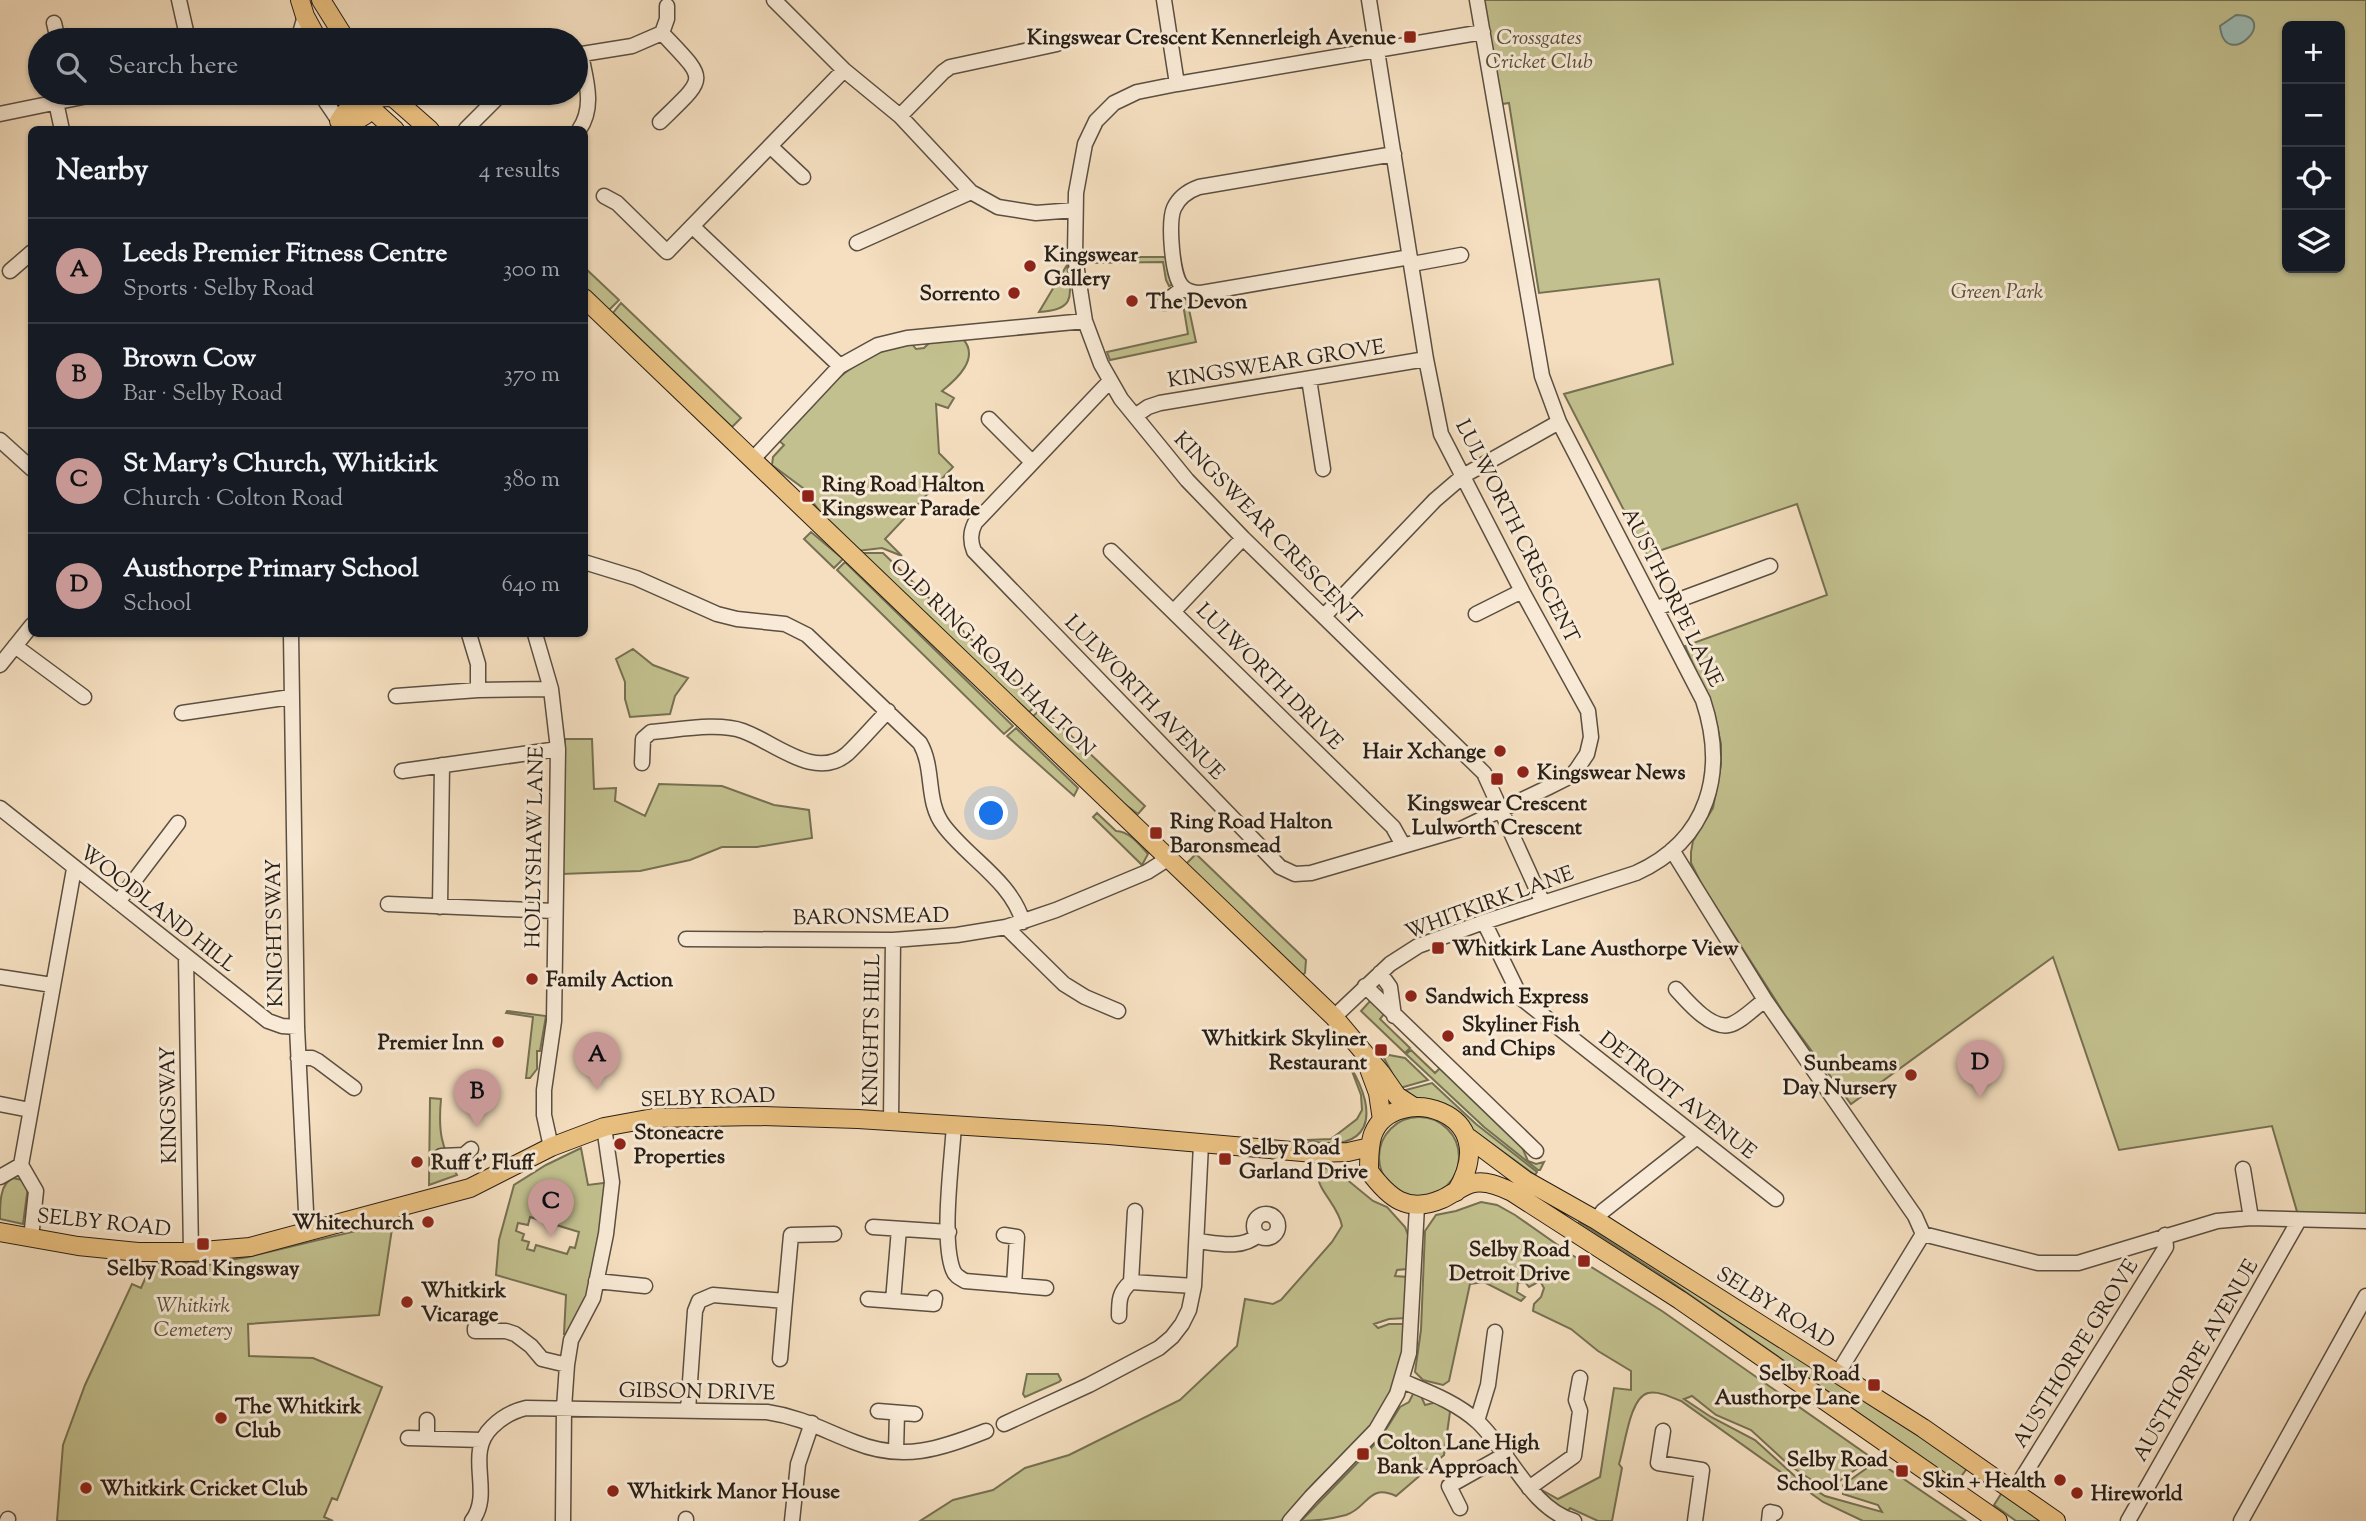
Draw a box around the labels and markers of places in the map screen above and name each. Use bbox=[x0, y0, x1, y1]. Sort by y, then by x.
place label: Kingswear Crescent Kennerleigh Avenue bbox=[1027, 24, 1396, 54]
marker: Kingswear Crescent Kennerleigh Avenue bbox=[1402, 29, 1418, 45]
place label: Kingswear Gallery bbox=[1044, 241, 1138, 295]
marker: Kingswear Gallery bbox=[1022, 258, 1038, 274]
place label: Sorrento bbox=[920, 280, 1000, 310]
marker: Sorrento bbox=[1006, 285, 1022, 301]
place label: The Devon bbox=[1146, 288, 1248, 318]
marker: The Devon bbox=[1124, 293, 1140, 309]
place label: Ring Road Halton Kingswear Parade bbox=[822, 471, 985, 525]
marker: Ring Road Halton Kingswear Parade bbox=[800, 488, 816, 504]
place label: Hair Xchange bbox=[1363, 738, 1486, 768]
marker: Hair Xchange bbox=[1492, 743, 1508, 759]
place label: Kingswear News bbox=[1537, 759, 1685, 789]
marker: Kingswear News bbox=[1515, 764, 1531, 780]
marker: Kingswear Crescent Lulworth Crescent bbox=[1489, 771, 1505, 787]
place label: Kingswear Crescent Lulworth Crescent bbox=[1407, 790, 1588, 844]
place label: Ring Road Halton Baronsmead bbox=[1170, 808, 1333, 862]
marker: Ring Road Halton Baronsmead bbox=[1148, 825, 1164, 841]
place label: Whitkirk Lane Austhorpe View bbox=[1452, 935, 1739, 965]
marker: Whitkirk Lane Austhorpe View bbox=[1430, 940, 1446, 956]
place label: Family Action bbox=[546, 966, 674, 996]
marker: Family Action bbox=[524, 971, 540, 987]
place label: Sandwich Express bbox=[1425, 983, 1589, 1013]
marker: Sandwich Express bbox=[1403, 988, 1419, 1004]
place label: Skyliner Fish and Chips bbox=[1462, 1011, 1581, 1065]
place label: Whitkirk Skyliner Restaurant bbox=[1202, 1025, 1368, 1079]
marker: Skyliner Fish and Chips bbox=[1440, 1028, 1456, 1044]
place label: Premier Inn bbox=[378, 1029, 485, 1059]
pin: A bbox=[574, 1032, 620, 1090]
marker: Premier Inn bbox=[490, 1034, 506, 1050]
pin: D bbox=[1957, 1040, 2003, 1098]
marker: Whitkirk Skyliner Restaurant bbox=[1373, 1042, 1389, 1058]
place label: Sunbeams Day Nursery bbox=[1783, 1050, 1898, 1104]
marker: Sunbeams Day Nursery bbox=[1903, 1067, 1919, 1083]
pin: B bbox=[454, 1069, 500, 1127]
place label: Stoneacre Properties bbox=[634, 1119, 725, 1173]
place label: Selby Road Garland Drive bbox=[1239, 1134, 1368, 1188]
marker: Stoneacre Properties bbox=[612, 1136, 628, 1152]
place label: Ruff t' Fluff bbox=[431, 1149, 535, 1179]
marker: Selby Road Garland Drive bbox=[1217, 1151, 1233, 1167]
marker: Ruff t' Fluff bbox=[409, 1154, 425, 1170]
pin: C bbox=[528, 1179, 574, 1237]
place label: Whitechurch bbox=[292, 1209, 415, 1239]
marker: Whitechurch bbox=[420, 1214, 436, 1230]
marker: Selby Road Kingsway bbox=[195, 1236, 211, 1252]
place label: Selby Road Detroit Drive bbox=[1449, 1236, 1570, 1290]
marker: Selby Road Detroit Drive bbox=[1576, 1253, 1592, 1269]
place label: Selby Road Kingsway bbox=[106, 1255, 300, 1285]
place label: Whitkirk Vicarage bbox=[421, 1277, 507, 1331]
marker: Whitkirk Vicarage bbox=[399, 1294, 415, 1310]
place label: Selby Road Austhorpe Lane bbox=[1714, 1360, 1860, 1414]
marker: Selby Road Austhorpe Lane bbox=[1866, 1377, 1882, 1393]
place label: The Whitkirk Club bbox=[235, 1393, 362, 1447]
marker: The Whitkirk Club bbox=[213, 1410, 229, 1426]
place label: Colton Lane High Bank Approach bbox=[1377, 1429, 1540, 1483]
marker: Colton Lane High Bank Approach bbox=[1355, 1446, 1371, 1462]
place label: Selby Road School Lane bbox=[1776, 1446, 1888, 1500]
marker: Selby Road School Lane bbox=[1894, 1463, 1910, 1479]
place label: Skin + Health bbox=[1922, 1467, 2047, 1497]
marker: Skin + Health bbox=[2052, 1472, 2068, 1488]
place label: Whitkirk Cricket Club bbox=[100, 1475, 308, 1505]
place label: Whitkirk Manor House bbox=[627, 1478, 840, 1508]
marker: Whitkirk Cricket Club bbox=[78, 1480, 94, 1496]
place label: Hireworld bbox=[2091, 1480, 2183, 1510]
marker: Whitkirk Manor House bbox=[605, 1483, 621, 1499]
marker: Hireworld bbox=[2069, 1485, 2085, 1501]

